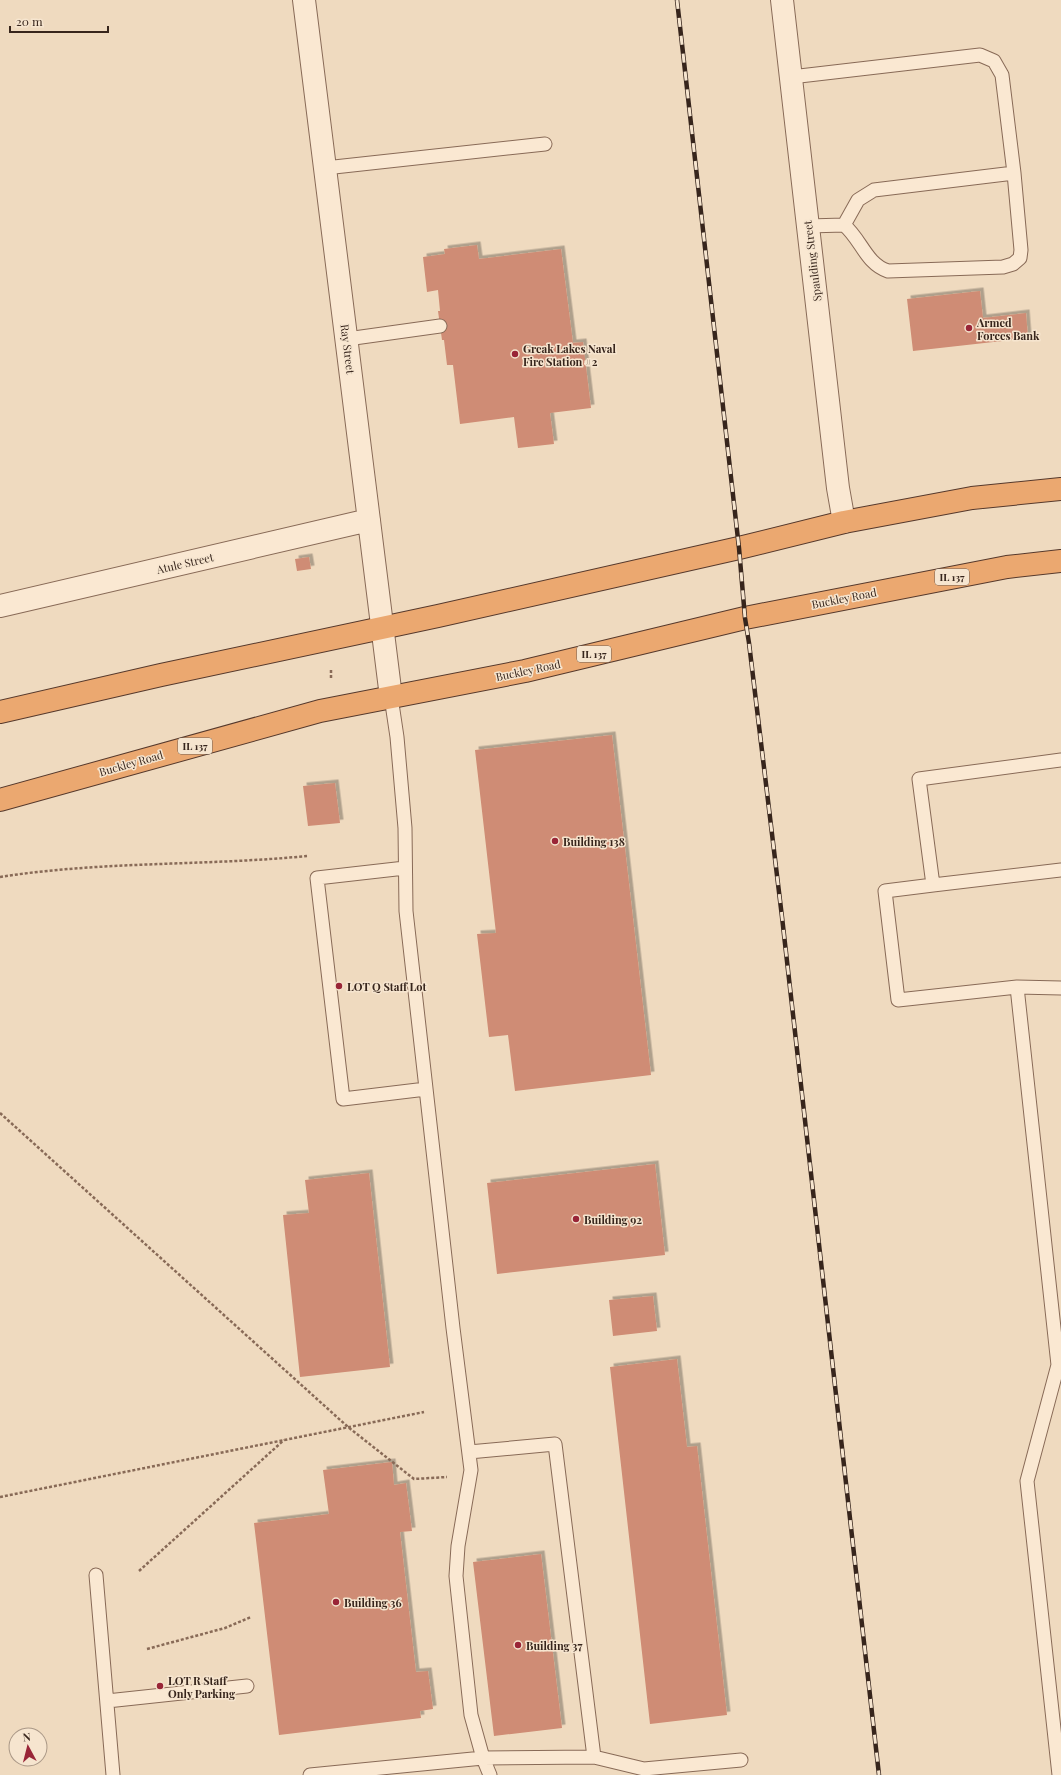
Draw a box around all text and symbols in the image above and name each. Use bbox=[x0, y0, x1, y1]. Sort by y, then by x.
scale bar bbox=[10, 8, 108, 34]
text: 20 m bbox=[16, 13, 43, 29]
street label: Spaulding Street bbox=[800, 220, 824, 302]
place label: Armed Forces Bank bbox=[976, 315, 1040, 343]
street label: Ray Street bbox=[338, 323, 359, 375]
marker: Armed Forces Bank bbox=[964, 323, 974, 333]
place label: Greak Lakes Naval Fire Station #2 bbox=[523, 341, 617, 369]
marker: Greak Lakes Naval Fire Station #2 bbox=[510, 349, 520, 359]
street label: Atule Street bbox=[154, 549, 215, 577]
road number: IL 137 bbox=[935, 569, 969, 585]
street label: Buckley Road bbox=[810, 584, 878, 612]
road number: IL 137 bbox=[577, 646, 611, 662]
street label: Buckley Road bbox=[494, 656, 562, 684]
road number: IL 137 bbox=[178, 738, 212, 754]
street label: Buckley Road bbox=[97, 747, 165, 779]
place label: Building 138 bbox=[563, 834, 625, 849]
marker: Building 138 bbox=[550, 836, 560, 846]
place label: LOT Q Staff Lot bbox=[347, 979, 426, 994]
marker: LOT Q Staff Lot bbox=[334, 981, 344, 991]
place label: Building 92 bbox=[584, 1212, 642, 1227]
marker: Building 92 bbox=[571, 1214, 581, 1224]
place label: Building 36 bbox=[344, 1595, 402, 1610]
marker: Building 36 bbox=[331, 1597, 341, 1607]
place label: Building 37 bbox=[526, 1638, 583, 1653]
marker: Building 37 bbox=[513, 1640, 523, 1650]
place label: LOT R Staff Only Parking bbox=[168, 1673, 236, 1701]
marker: LOT R Staff Only Parking bbox=[155, 1681, 165, 1691]
north arrow bbox=[8, 1727, 48, 1767]
text: N bbox=[22, 1729, 32, 1745]

